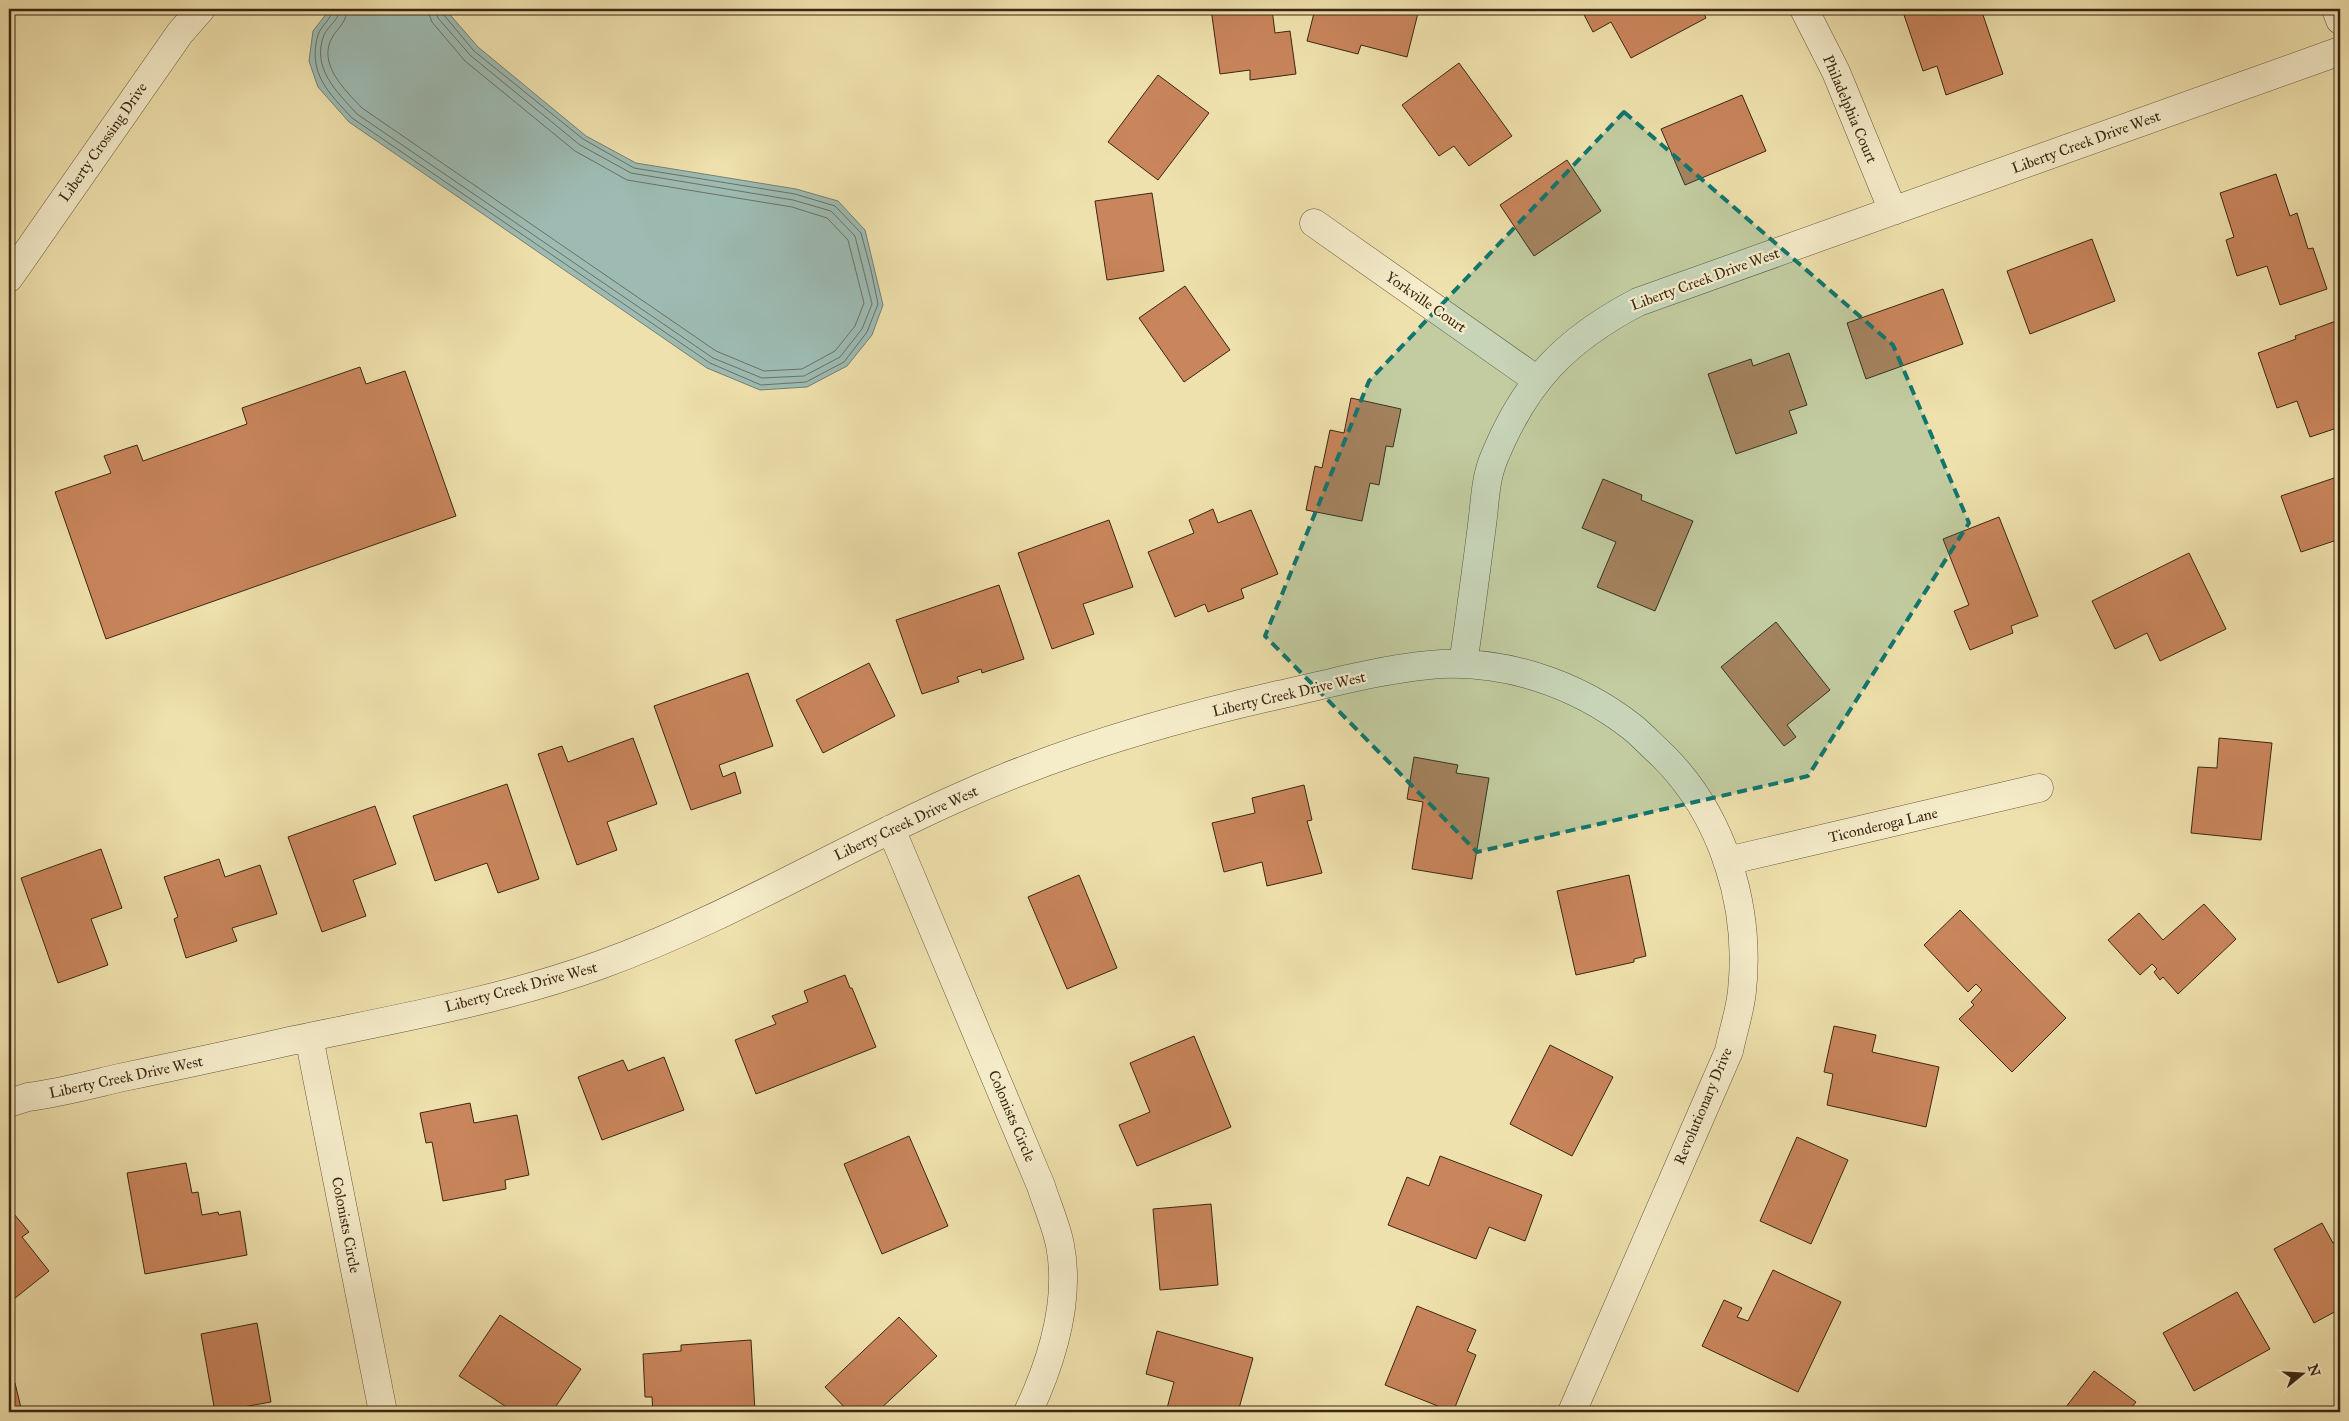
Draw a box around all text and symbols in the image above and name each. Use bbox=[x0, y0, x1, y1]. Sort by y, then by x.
street label: Philadelphia Court bbox=[1819, 52, 1881, 166]
street label: Liberty Crossing Drive bbox=[55, 79, 151, 205]
street label: Liberty Creek Drive West bbox=[2009, 106, 2163, 177]
street label: Liberty Creek Drive West bbox=[1628, 243, 1782, 314]
street label: Yorkville Court bbox=[1382, 268, 1470, 337]
street label: Liberty Creek Drive West bbox=[1211, 667, 1368, 720]
street label: Liberty Creek Drive West bbox=[831, 781, 981, 864]
street label: Ticonderoga Lane bbox=[1827, 804, 1939, 846]
street label: Liberty Creek Drive West bbox=[443, 958, 600, 1016]
street label: Revolutionary Drive bbox=[1670, 1045, 1736, 1167]
street label: Liberty Creek Drive West bbox=[47, 1052, 205, 1102]
street label: Colonists Circle bbox=[985, 1068, 1039, 1164]
street label: Colonists Circle bbox=[328, 1175, 364, 1275]
north arrow bbox=[2276, 1348, 2326, 1398]
text: N bbox=[2304, 1362, 2324, 1379]

